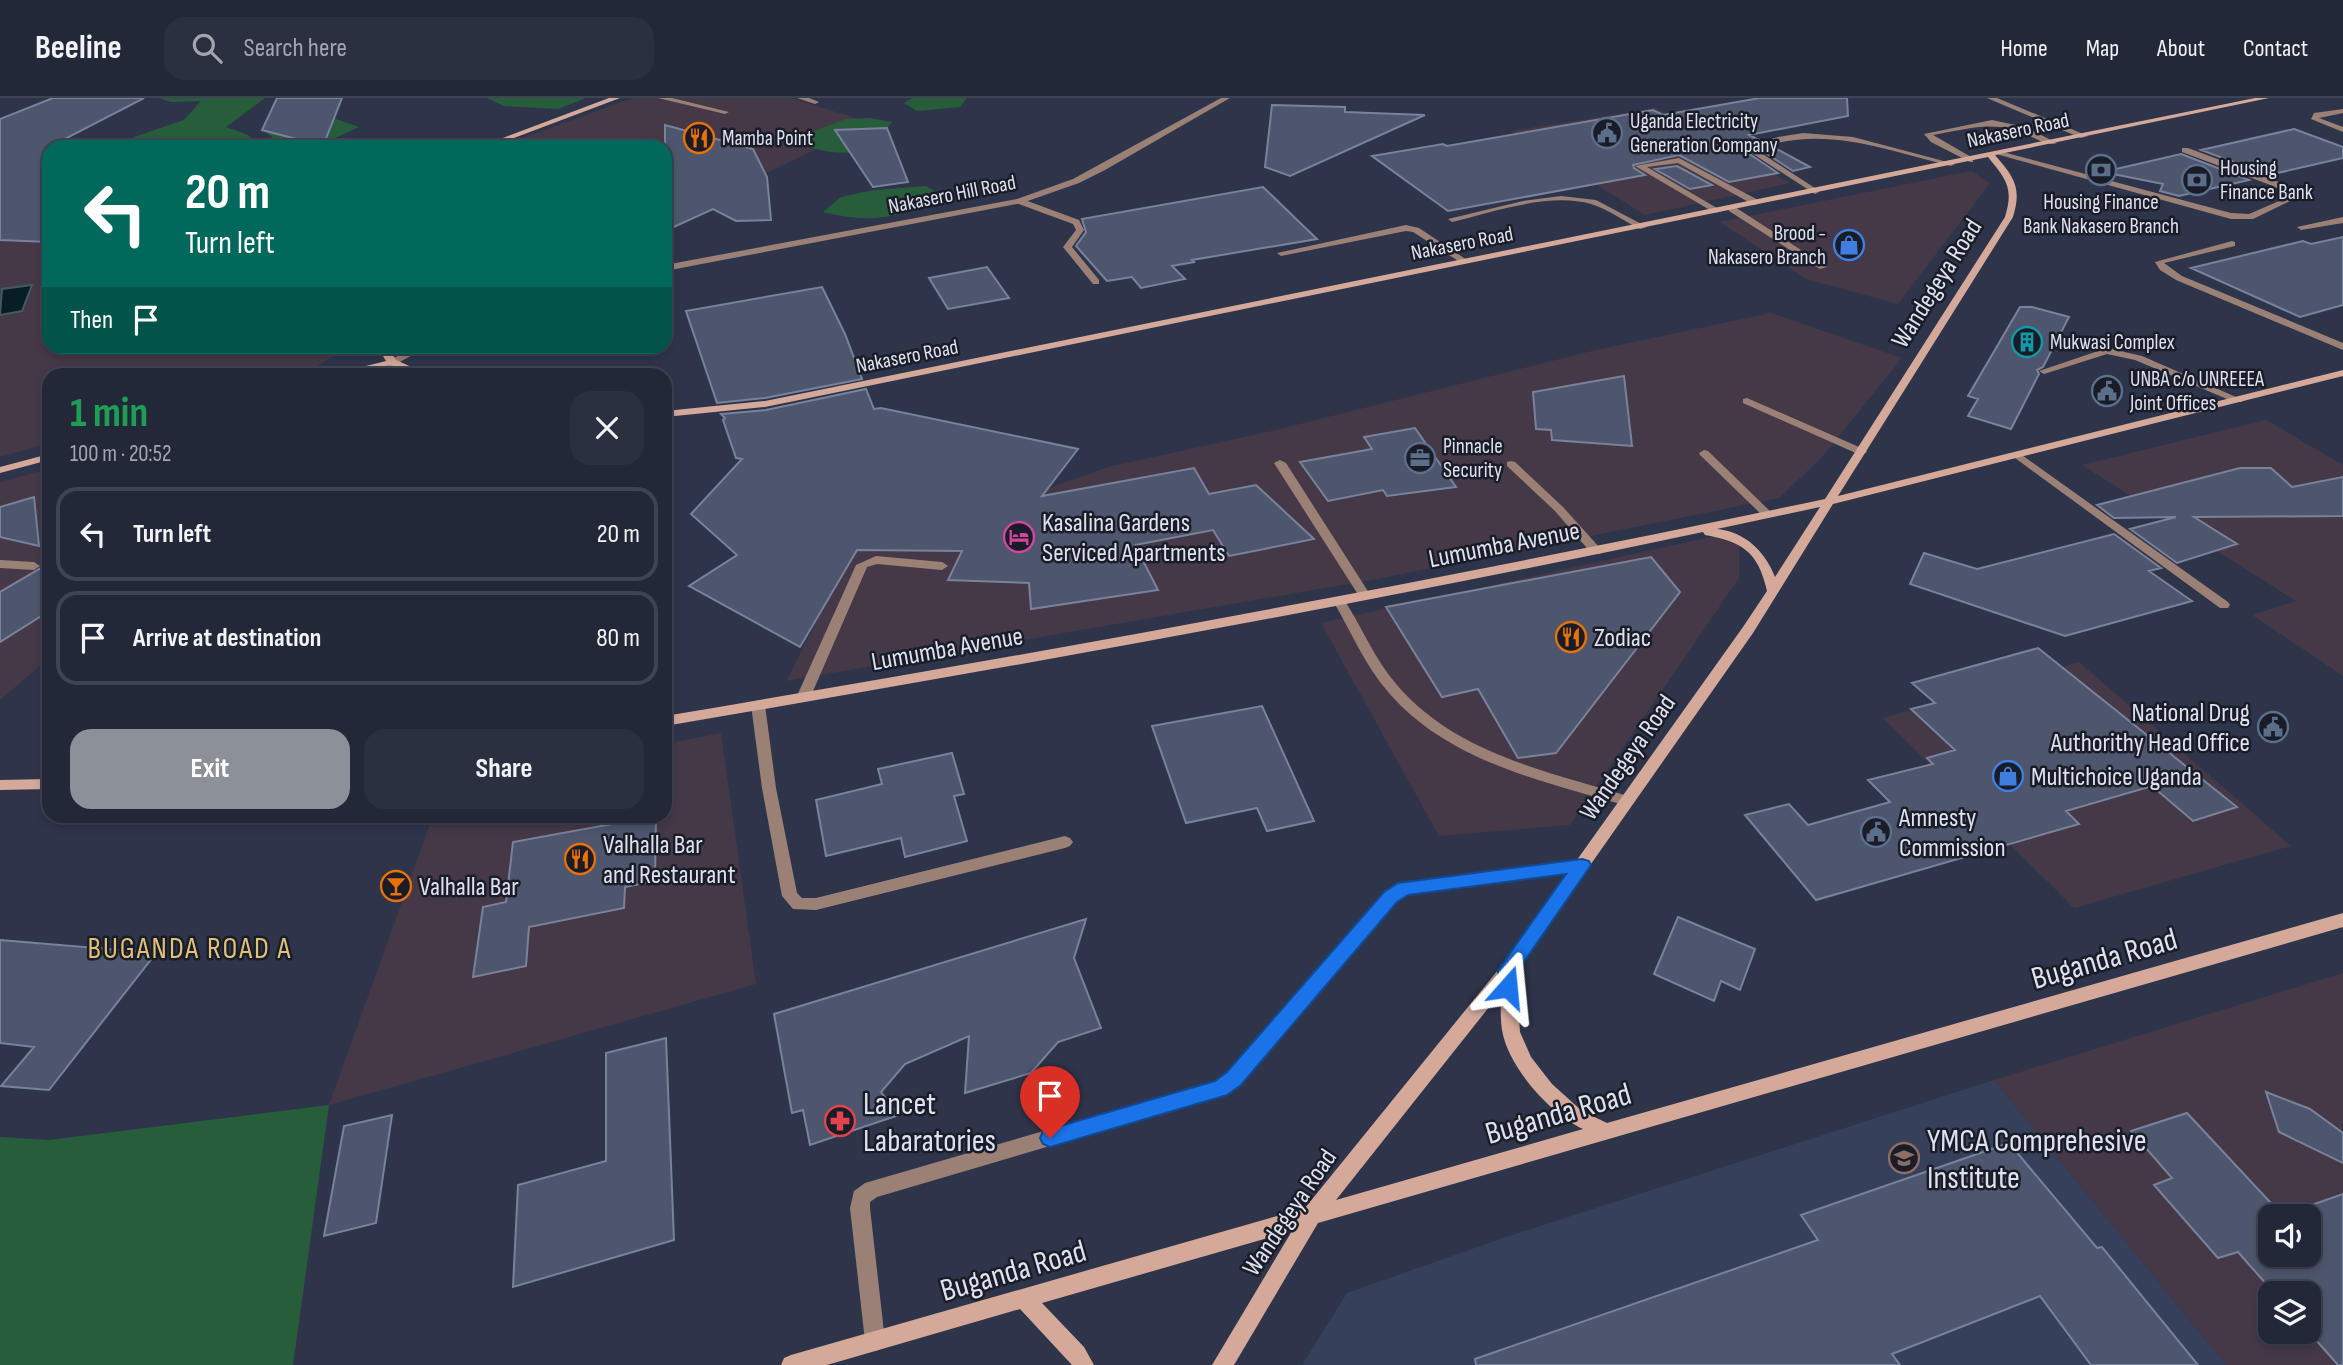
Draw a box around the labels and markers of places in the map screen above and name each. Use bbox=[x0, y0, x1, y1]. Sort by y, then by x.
place label: Uganda Electricity Generation Company bbox=[1630, 109, 1778, 158]
public building icon: Uganda Electricity Generation Company bbox=[1590, 116, 1624, 150]
restaurant icon: Mamba Point bbox=[682, 121, 716, 155]
place label: Mamba Point bbox=[722, 126, 813, 151]
bank icon: Housing Finance Bank Nakasero Branch bbox=[2084, 153, 2118, 187]
place label: Housing Finance Bank bbox=[2220, 156, 2313, 205]
bank icon: Housing Finance Bank bbox=[2180, 163, 2214, 197]
place label: Housing Finance Bank Nakasero Branch bbox=[2023, 190, 2179, 239]
place label: Brood - Nakasero Branch bbox=[1708, 221, 1826, 270]
shop icon: Brood - Nakasero Branch bbox=[1832, 228, 1866, 262]
building icon: Mukwasi Complex bbox=[2010, 325, 2044, 359]
place label: Mukwasi Complex bbox=[2050, 330, 2175, 355]
place label: UNBA c/o UNREEEA Joint Offices bbox=[2129, 367, 2265, 416]
public building icon: UNBA c/o UNREEEA Joint Offices bbox=[2090, 374, 2124, 408]
place label: Pinnacle Security bbox=[1443, 434, 1503, 483]
office icon: Pinnacle Security bbox=[1403, 441, 1437, 475]
place label: Kasalina Gardens Serviced Apartments bbox=[1042, 508, 1225, 569]
hotel icon: Kasalina Gardens Serviced Apartments bbox=[1002, 520, 1036, 554]
restaurant icon: Zodiac bbox=[1554, 620, 1588, 654]
place label: Zodiac bbox=[1594, 623, 1651, 654]
place label: National Drug Authorithy Head Office bbox=[2050, 698, 2250, 759]
public building icon: National Drug Authorithy Head Office bbox=[2256, 710, 2290, 744]
shop icon: Multichoice Uganda bbox=[1991, 759, 2025, 793]
place label: Multichoice Uganda bbox=[2031, 762, 2202, 793]
place label: Amnesty Commission bbox=[1898, 803, 2006, 864]
public building icon: Amnesty Commission bbox=[1859, 815, 1893, 849]
place label: Valhalla Bar and Restaurant bbox=[603, 830, 736, 891]
restaurant icon: Valhalla Bar and Restaurant bbox=[563, 842, 597, 876]
bar icon: Valhalla Bar bbox=[379, 869, 413, 903]
place label: Valhalla Bar bbox=[419, 872, 519, 903]
pin bbox=[1020, 1066, 1080, 1138]
place label: Lancet Labaratories bbox=[863, 1085, 996, 1161]
pharmacy icon: Lancet Labaratories bbox=[823, 1104, 857, 1138]
place label: YMCA Comprehesive Institute bbox=[1927, 1122, 2147, 1198]
school or university icon: YMCA Comprehesive Institute bbox=[1887, 1141, 1921, 1175]

